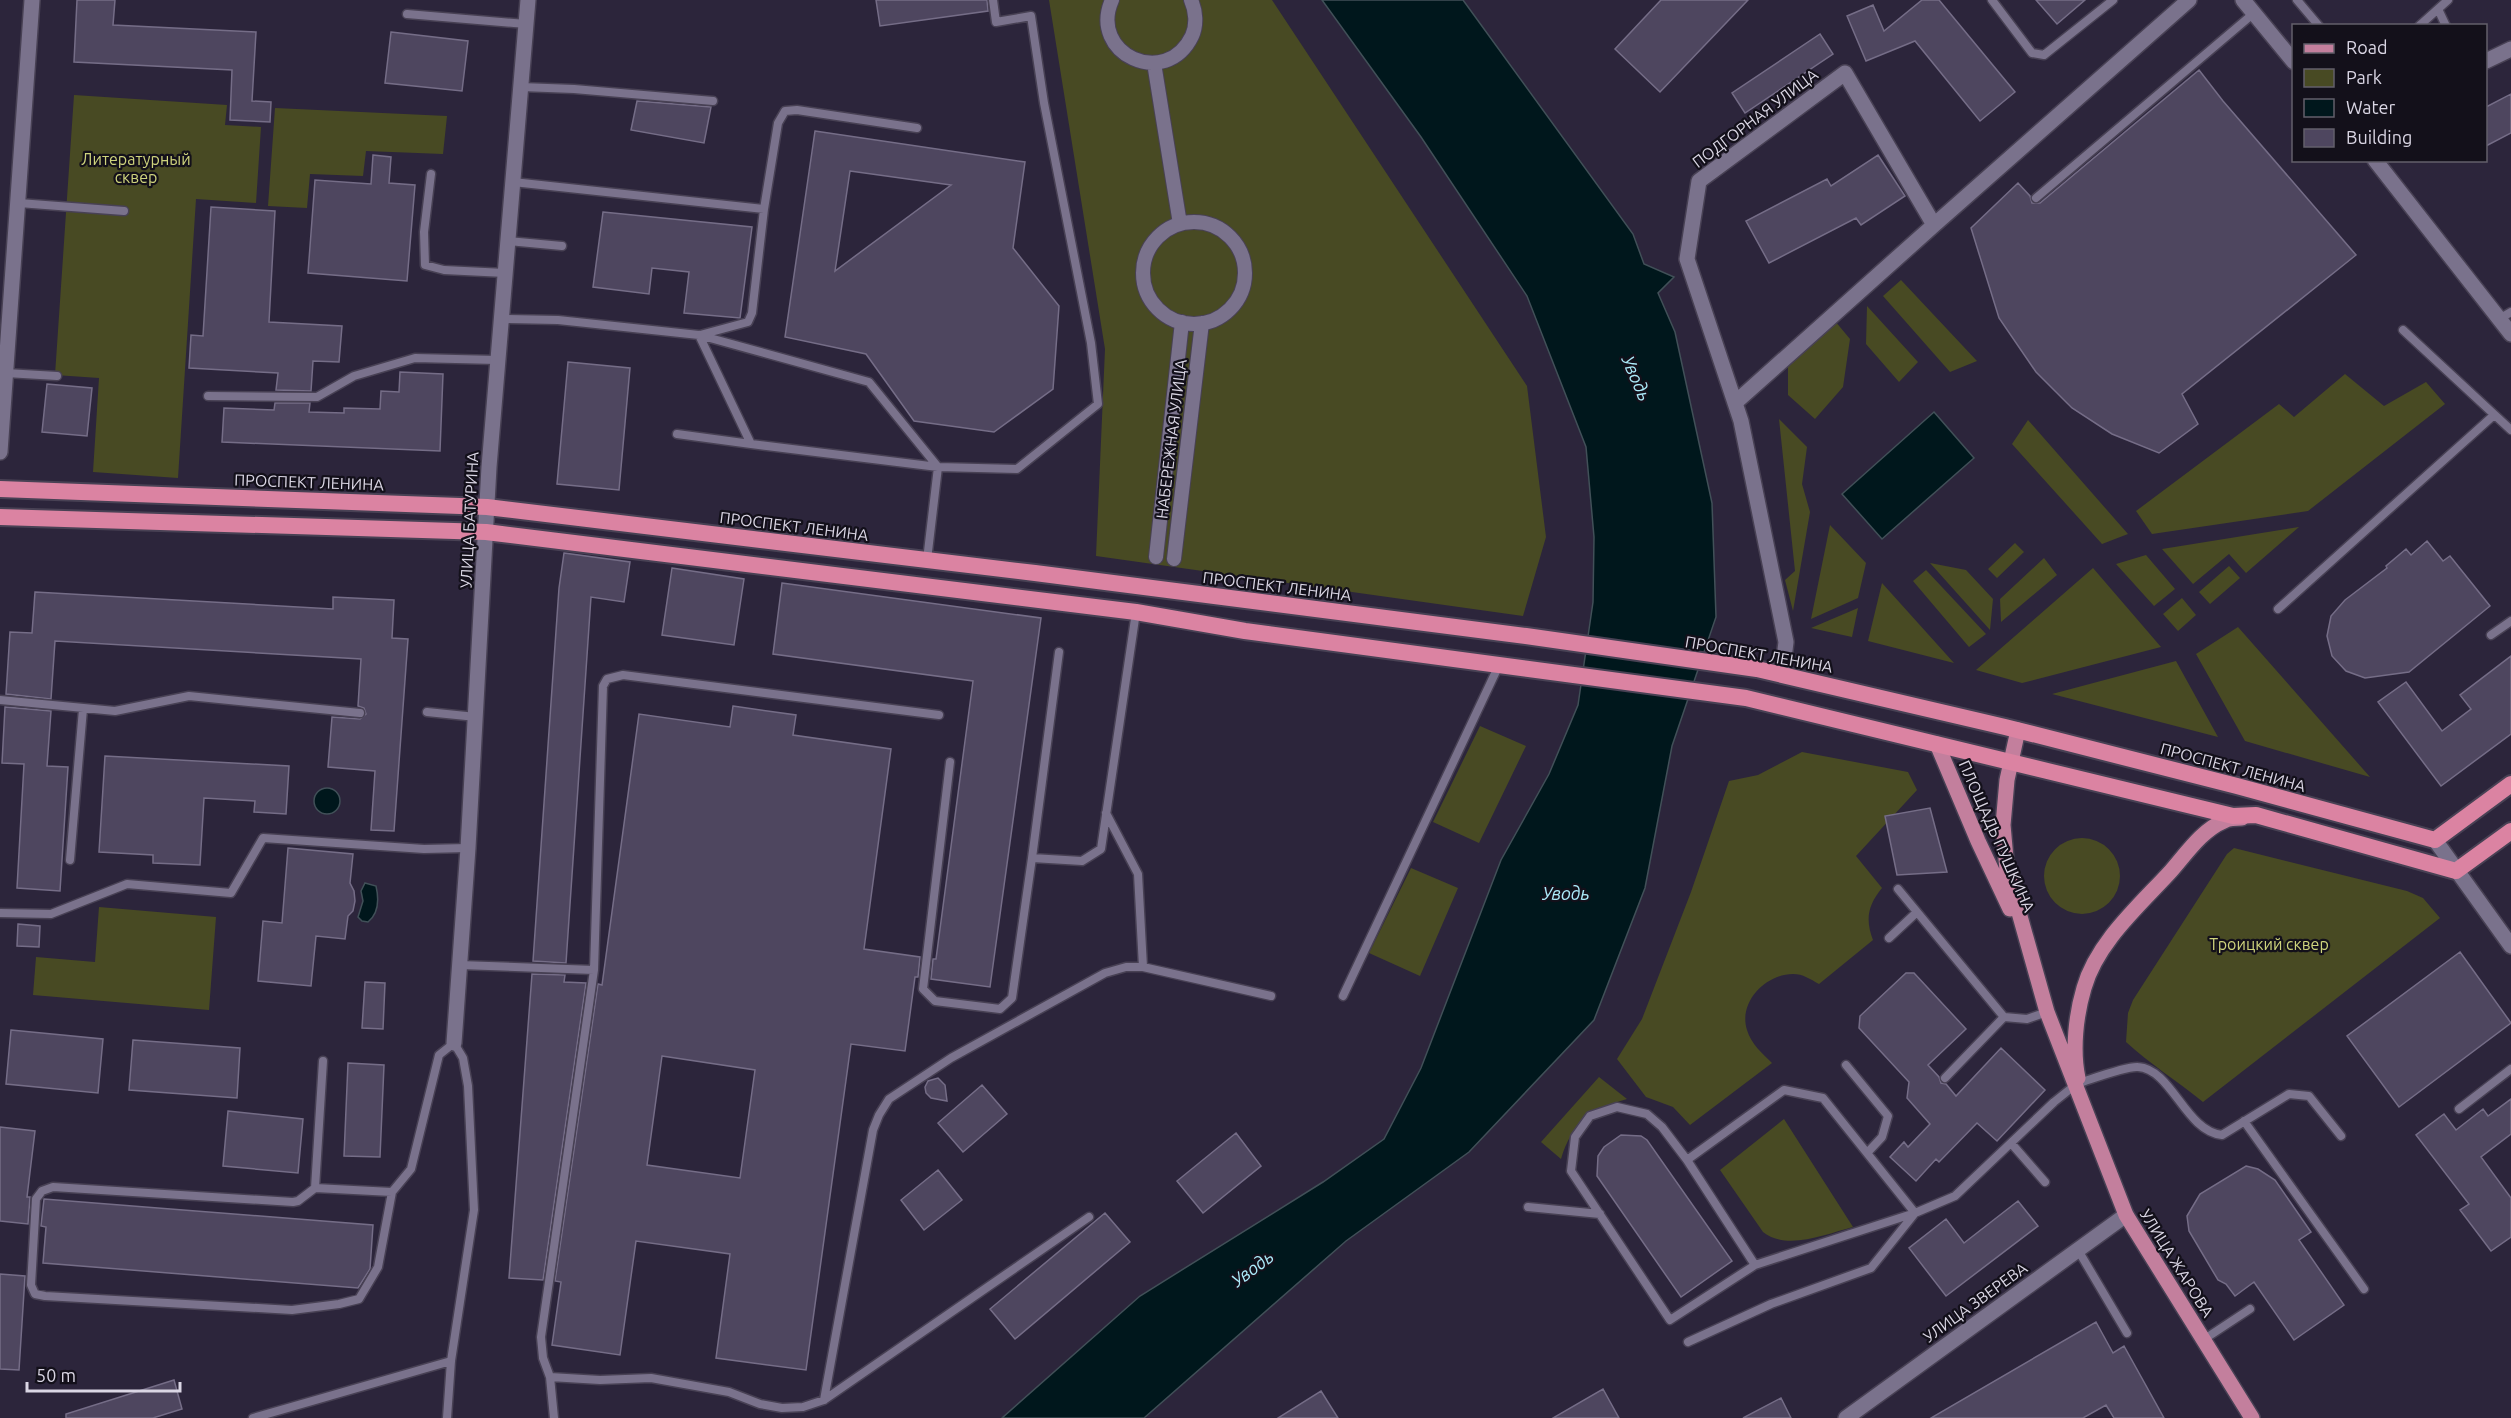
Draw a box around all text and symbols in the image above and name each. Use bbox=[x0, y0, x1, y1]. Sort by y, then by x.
legend bbox=[2292, 24, 2487, 162]
text: Road bbox=[2346, 37, 2388, 57]
street label: ПОДГОРНАЯ УЛИЦА bbox=[1689, 65, 1822, 171]
text: Park bbox=[2346, 67, 2382, 87]
text: Water bbox=[2346, 97, 2396, 117]
text: Building bbox=[2346, 127, 2412, 147]
park label: Литературный сквер bbox=[81, 150, 191, 186]
water label: Уводь bbox=[1618, 351, 1655, 404]
street label: НАБЕРЕЖНАЯ УЛИЦА bbox=[1152, 357, 1190, 520]
street label: УЛИЦА БАТУРИНА bbox=[456, 451, 482, 589]
street label: ПРОСПЕКТ ЛЕНИНА bbox=[234, 470, 385, 494]
street label: ПРОСПЕКТ ЛЕНИНА bbox=[719, 508, 870, 544]
street label: ПРОСПЕКТ ЛЕНИНА bbox=[1202, 568, 1353, 604]
street label: ПРОСПЕКТ ЛЕНИНА bbox=[1684, 632, 1835, 676]
street label: ПРОСПЕКТ ЛЕНИНА bbox=[2158, 739, 2308, 795]
street label: ПЛОЩАДЬ ПУШКИНА bbox=[1955, 757, 2039, 915]
water label: Уводь bbox=[1541, 883, 1590, 903]
park label: Троицкий сквер bbox=[2209, 935, 2329, 953]
street label: УЛИЦА ЖАРОВА bbox=[2137, 1206, 2218, 1321]
water label: Уводь bbox=[1226, 1246, 1277, 1291]
street label: УЛИЦА ЗВЕРЕВА bbox=[1920, 1258, 2031, 1346]
scale bar bbox=[27, 1355, 180, 1393]
text: 50 m bbox=[36, 1365, 76, 1385]

